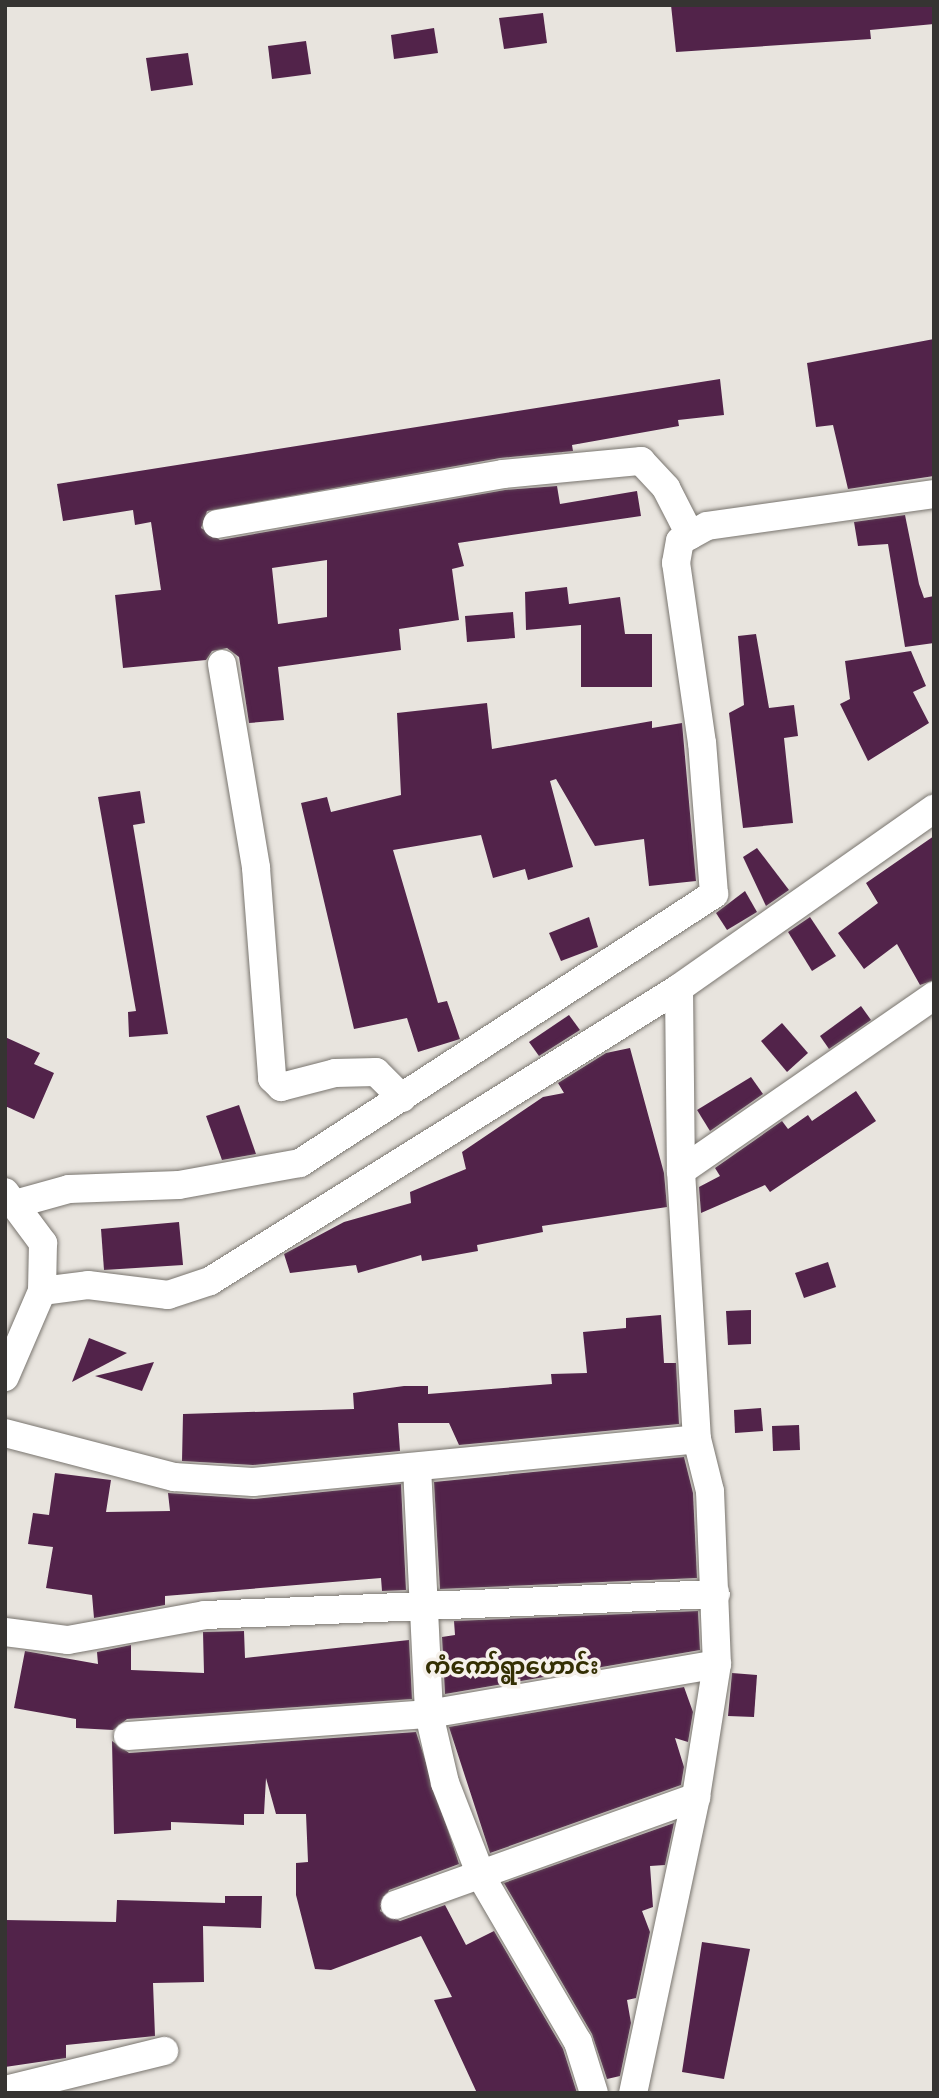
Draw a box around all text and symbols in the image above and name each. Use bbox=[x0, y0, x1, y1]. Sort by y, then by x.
district label: ကံကော်ရွာဟောင်း bbox=[425, 1652, 599, 1680]

